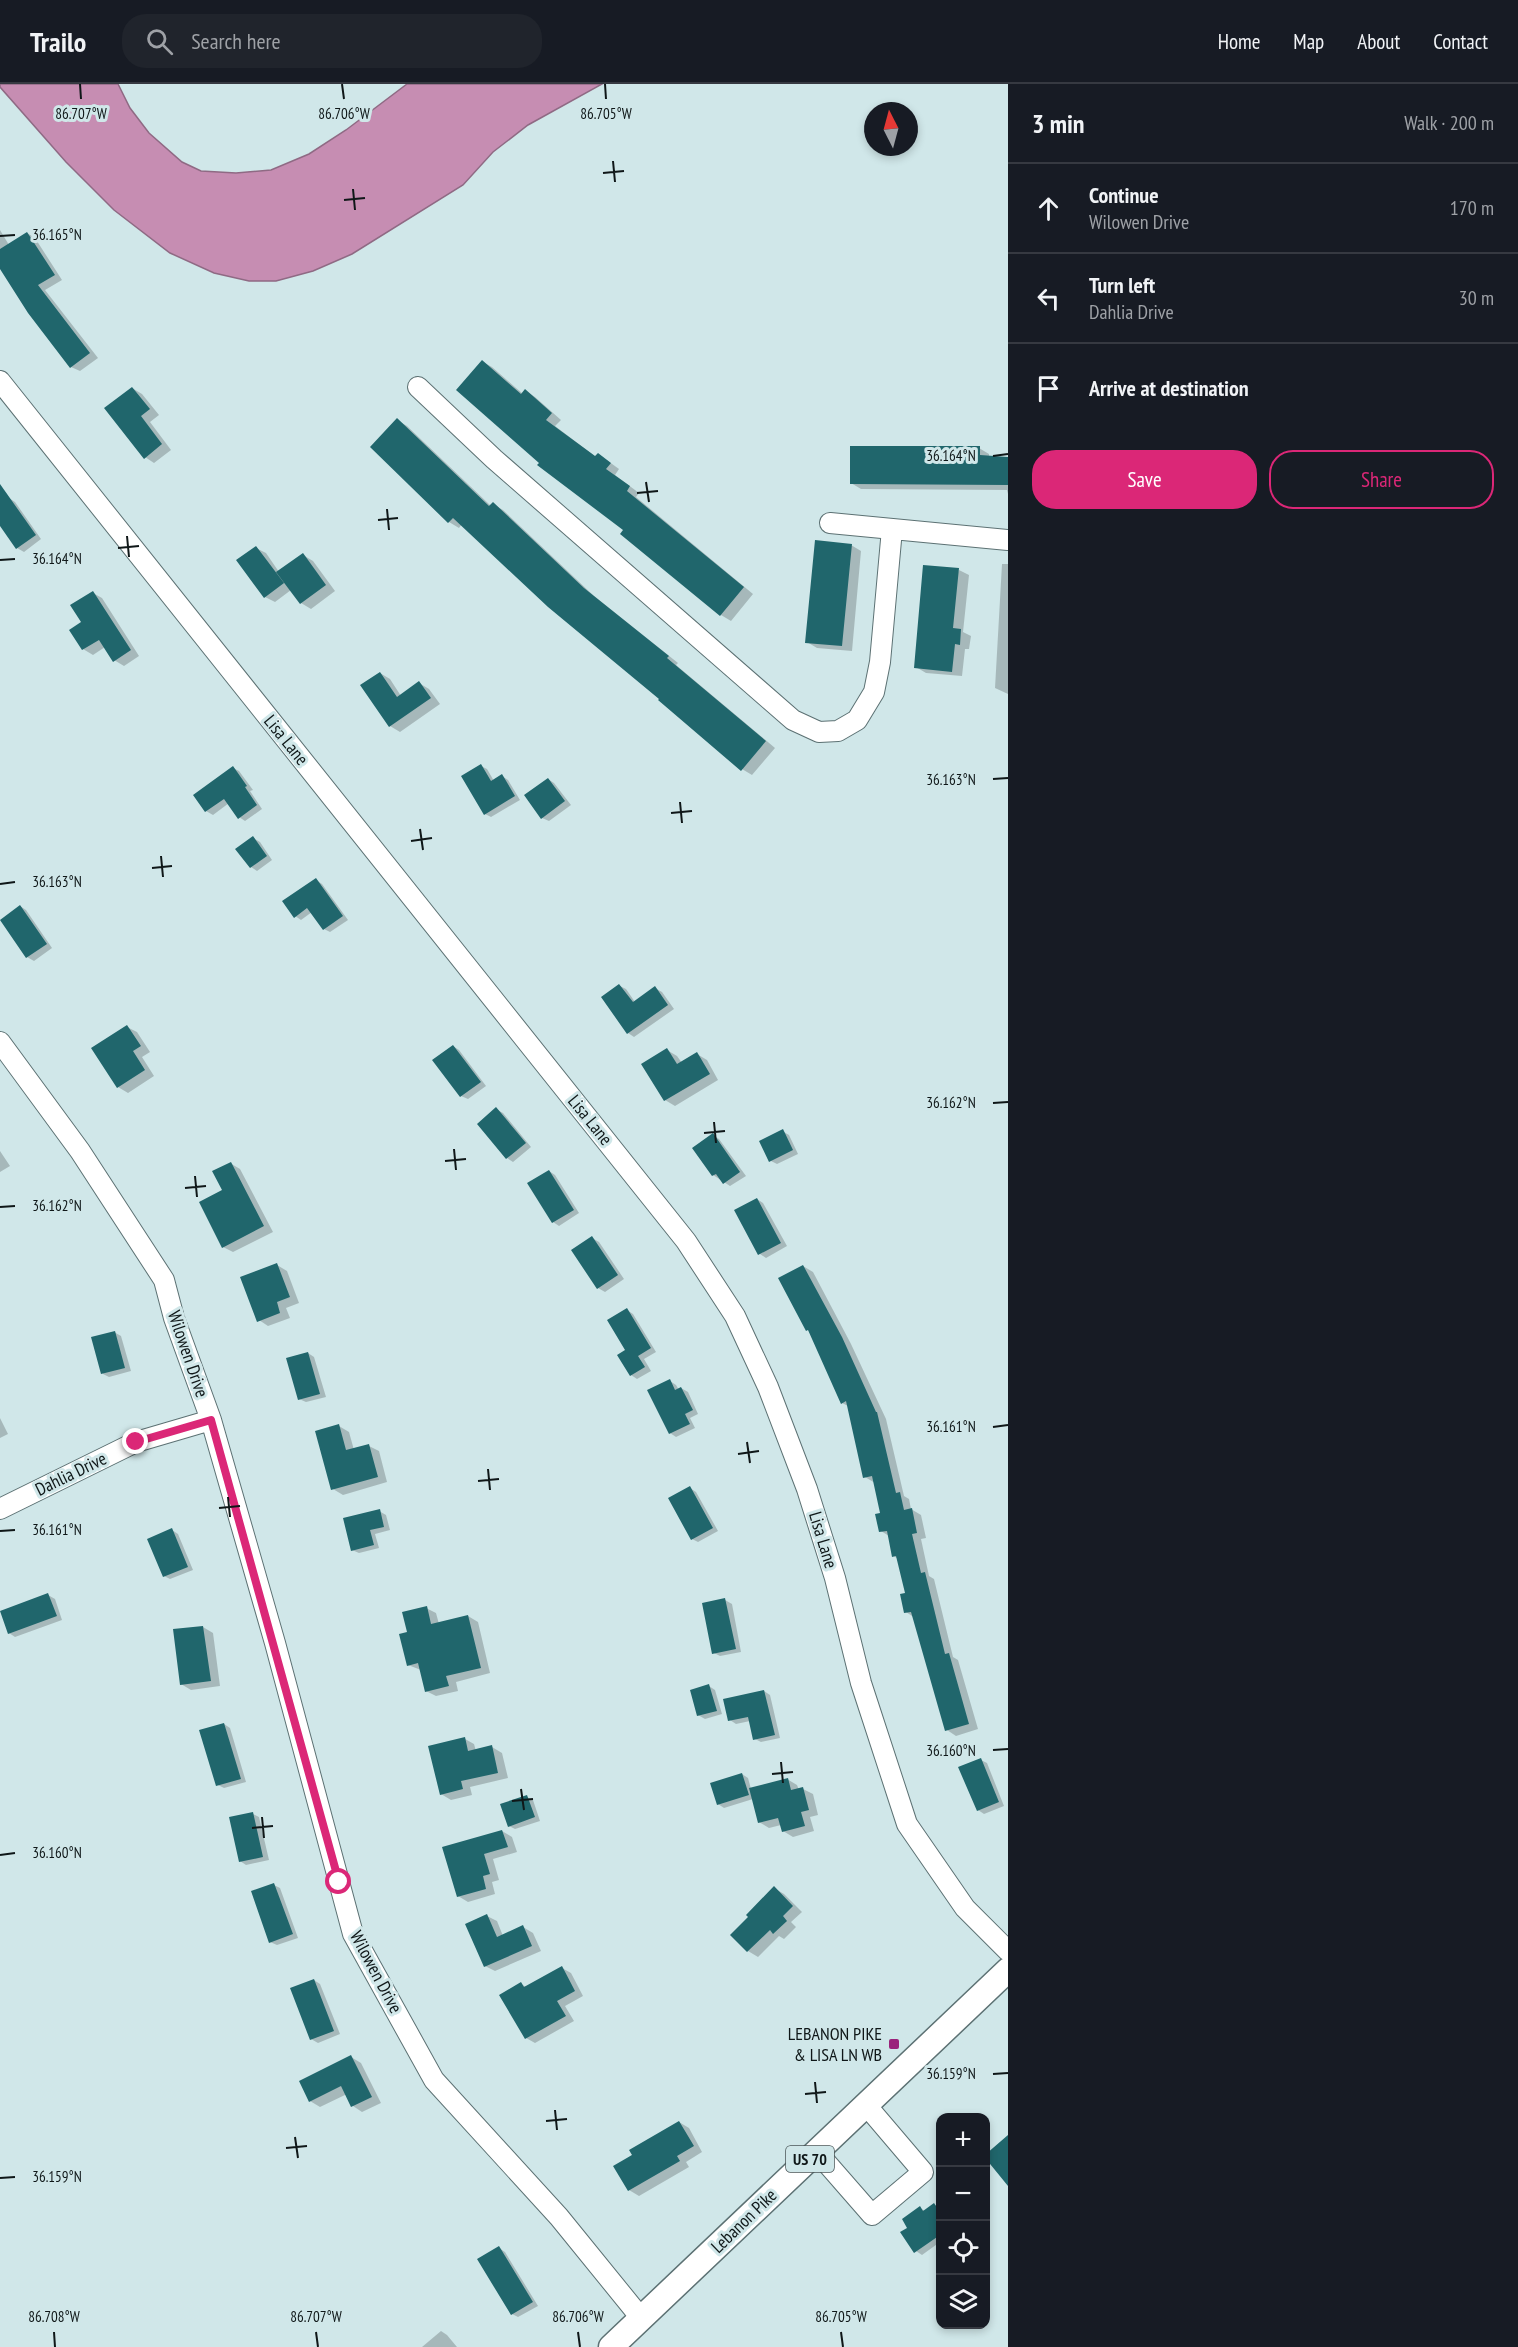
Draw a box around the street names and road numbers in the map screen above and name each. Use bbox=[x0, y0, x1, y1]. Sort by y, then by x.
street label: Lisa Lane bbox=[259, 710, 314, 770]
street label: Lisa Lane bbox=[563, 1090, 618, 1150]
street label: Wilowen Drive bbox=[163, 1307, 214, 1400]
street label: Dahlia Drive bbox=[31, 1446, 110, 1501]
street label: Lisa Lane bbox=[804, 1509, 843, 1571]
street label: Wilowen Drive bbox=[345, 1927, 408, 2017]
road number: US 70 bbox=[786, 2146, 834, 2172]
street label: Lebanon Pike bbox=[706, 2184, 781, 2258]

